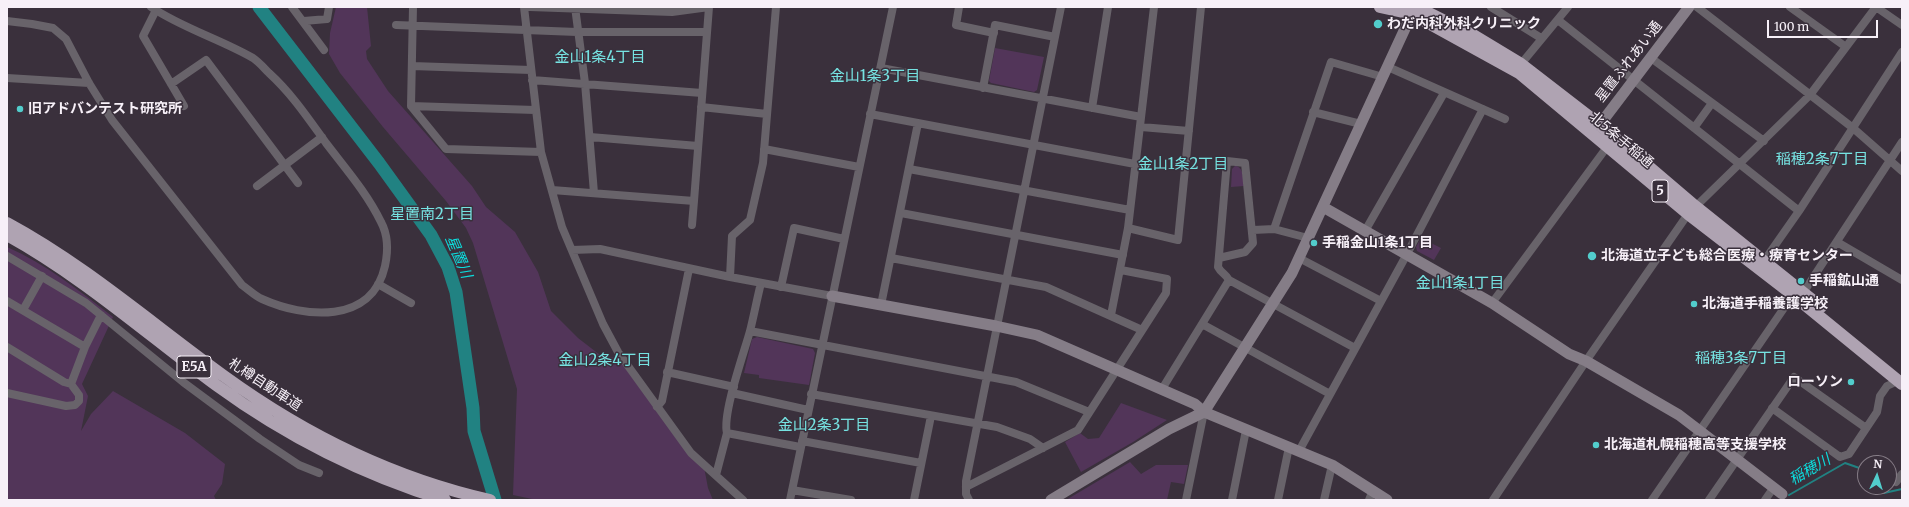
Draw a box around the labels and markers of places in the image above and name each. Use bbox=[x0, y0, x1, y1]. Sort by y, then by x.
place label: わだ内科外科クリニック bbox=[1387, 16, 1541, 32]
marker: わだ内科外科クリニック bbox=[1372, 18, 1384, 30]
place label: 旧アドバンテスト研究所 bbox=[28, 101, 182, 117]
marker: 旧アドバンテスト研究所 bbox=[15, 104, 25, 114]
place label: 手稲金山1条1丁目 bbox=[1322, 235, 1433, 251]
marker: 手稲金山1条1丁目 bbox=[1309, 238, 1319, 248]
place label: 北海道立子ども総合医療・療育センター bbox=[1601, 248, 1853, 264]
marker: 北海道立子ども総合医療・療育センター bbox=[1586, 250, 1598, 262]
place label: 手稲鉱山通 bbox=[1809, 273, 1879, 289]
marker: 手稲鉱山通 bbox=[1796, 276, 1806, 286]
place label: 北海道手稲養護学校 bbox=[1702, 296, 1828, 312]
marker: 北海道手稲養護学校 bbox=[1689, 299, 1699, 309]
place label: ローソン bbox=[1787, 374, 1843, 390]
marker: ローソン bbox=[1846, 377, 1856, 387]
place label: 北海道札幌稲穂高等支援学校 bbox=[1604, 437, 1786, 453]
marker: 北海道札幌稲穂高等支援学校 bbox=[1591, 440, 1601, 450]

